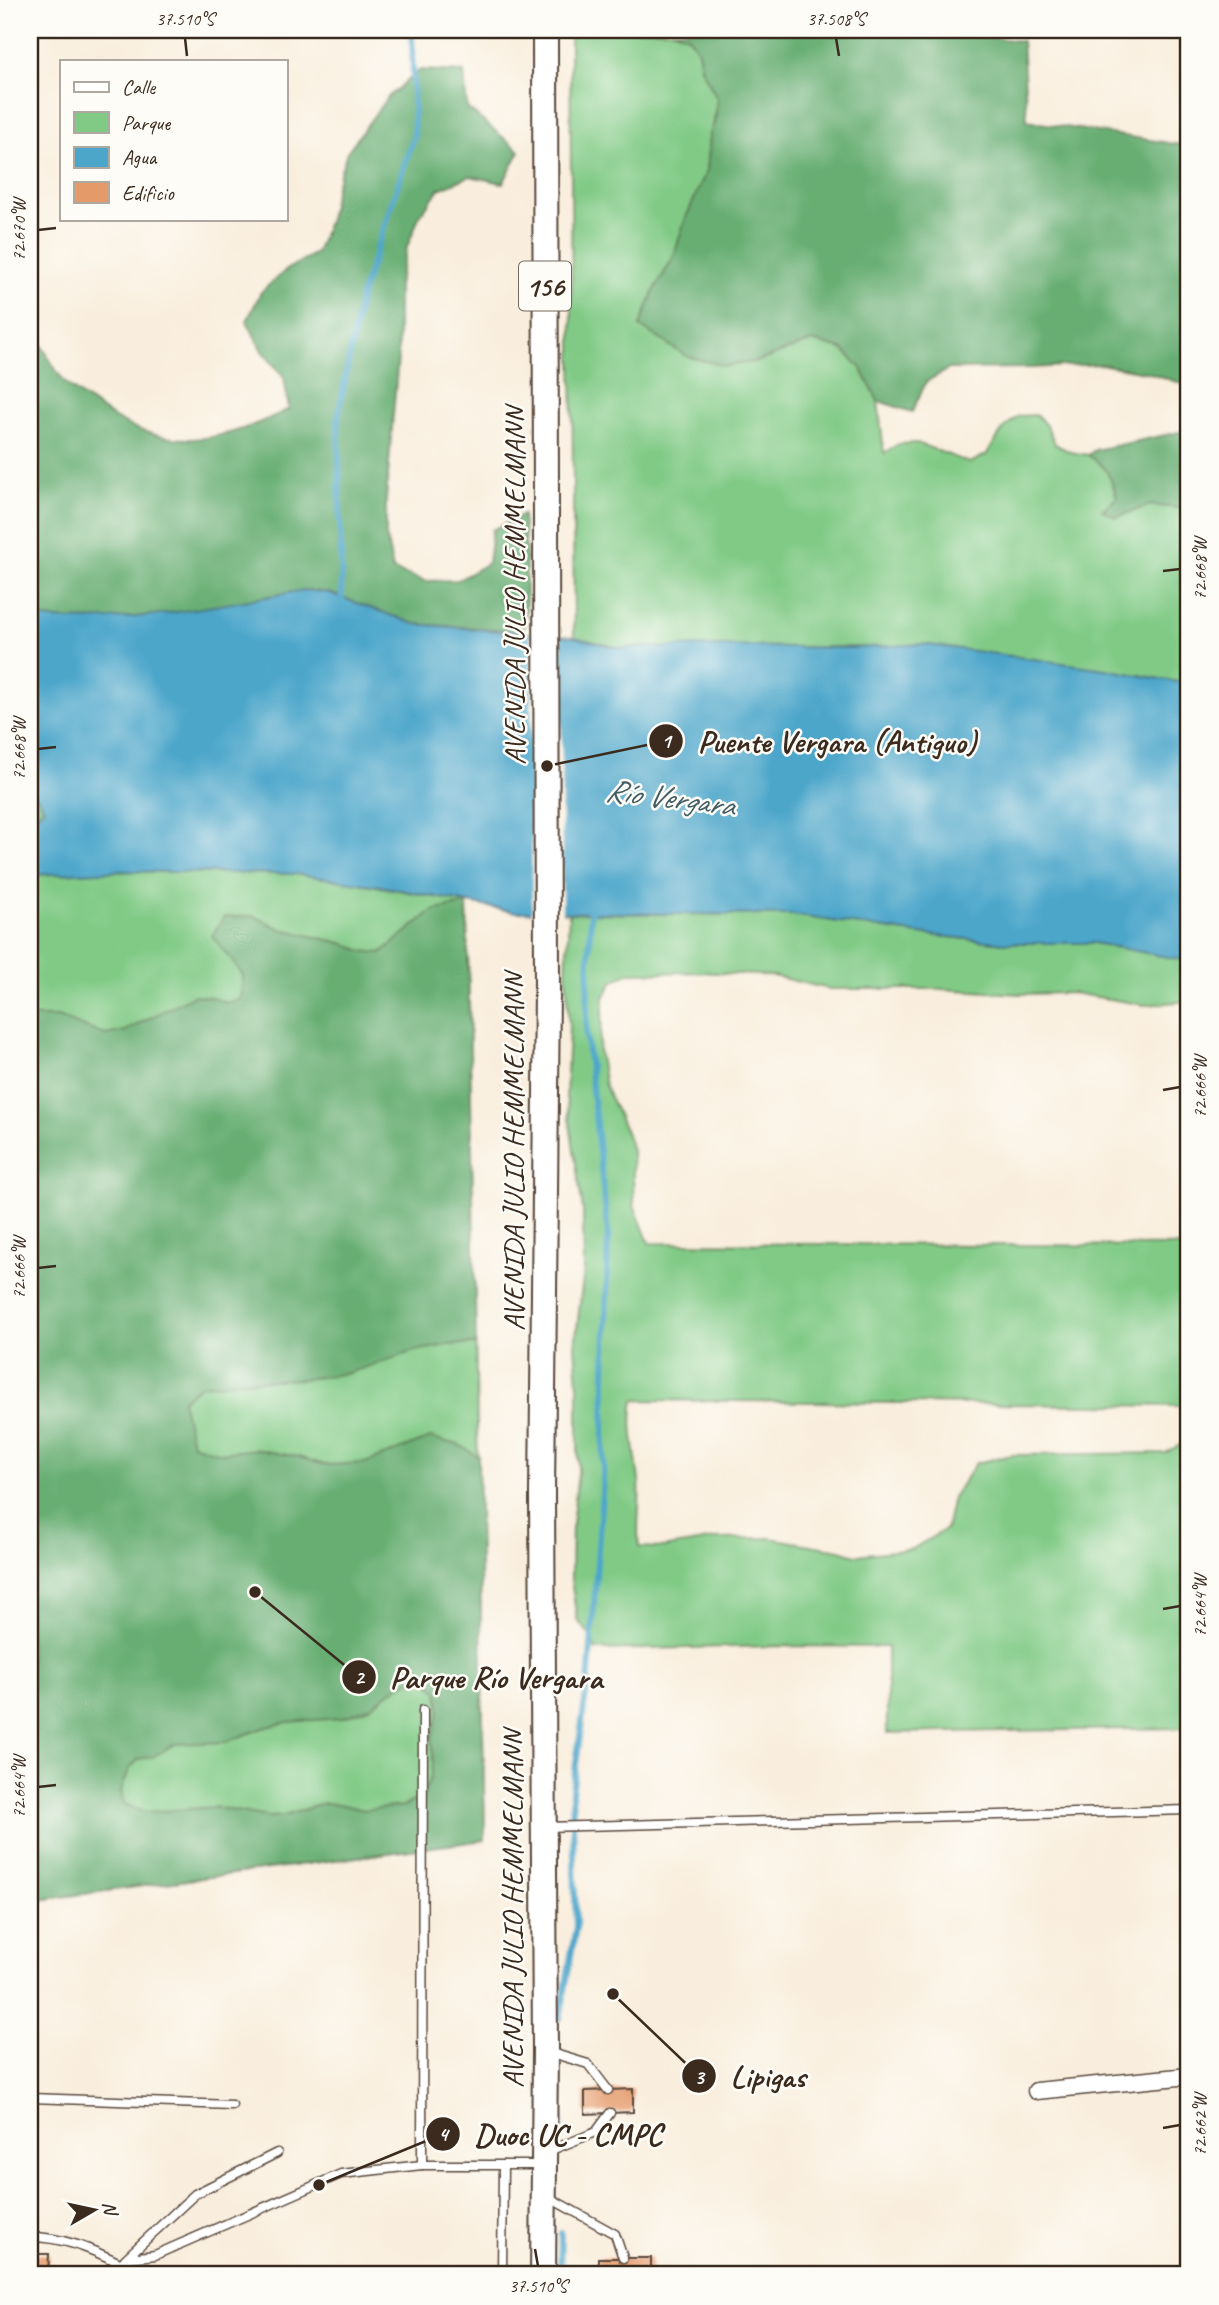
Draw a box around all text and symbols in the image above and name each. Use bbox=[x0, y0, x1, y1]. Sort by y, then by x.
text: 37.510°S bbox=[156, 8, 217, 30]
text: 37.508°S bbox=[807, 8, 868, 30]
legend bbox=[60, 60, 287, 220]
text: Calle bbox=[122, 74, 156, 100]
text: Parque bbox=[122, 110, 171, 136]
text: Agua bbox=[122, 144, 158, 170]
text: Edificio bbox=[122, 180, 175, 206]
text: 72.670°W bbox=[8, 196, 30, 261]
road number: 156 bbox=[519, 262, 571, 310]
street label: AVENIDA JULIO HEMMELMANN bbox=[495, 403, 533, 765]
text: 72.668°W bbox=[1189, 535, 1211, 600]
text: 72.668°W bbox=[8, 715, 30, 780]
callout: Puente Vergara (Antiguo) bbox=[649, 715, 990, 768]
text: Puente Vergara (Antiguo) bbox=[698, 721, 979, 762]
text: 1 bbox=[661, 728, 673, 754]
water label: Río Vergara bbox=[603, 769, 739, 826]
street label: AVENIDA JULIO HEMMELMANN bbox=[494, 969, 532, 1331]
text: 72.666°W bbox=[1189, 1053, 1211, 1118]
text: 72.666°W bbox=[8, 1234, 30, 1299]
text: 72.664°W bbox=[1189, 1572, 1211, 1637]
callout: Parque Río Vergara bbox=[342, 1650, 616, 1703]
text: Parque Río Vergara bbox=[390, 1657, 605, 1698]
text: 2 bbox=[354, 1664, 366, 1690]
street label: AVENIDA JULIO HEMMELMANN bbox=[493, 1726, 531, 2088]
text: 72.664°W bbox=[8, 1753, 30, 1818]
callout: Lipigas bbox=[682, 2050, 820, 2103]
text: Lipigas bbox=[731, 2056, 808, 2097]
text: 3 bbox=[694, 2064, 706, 2090]
text: 72.662°W bbox=[1189, 2091, 1211, 2156]
callout: Duoc UC - CMPC bbox=[426, 2108, 675, 2161]
text: Duoc UC - CMPC bbox=[474, 2114, 666, 2155]
text: 4 bbox=[438, 2121, 450, 2147]
north arrow bbox=[60, 2176, 130, 2246]
text: N bbox=[97, 2200, 123, 2218]
text: 37.510°S bbox=[509, 2275, 570, 2297]

